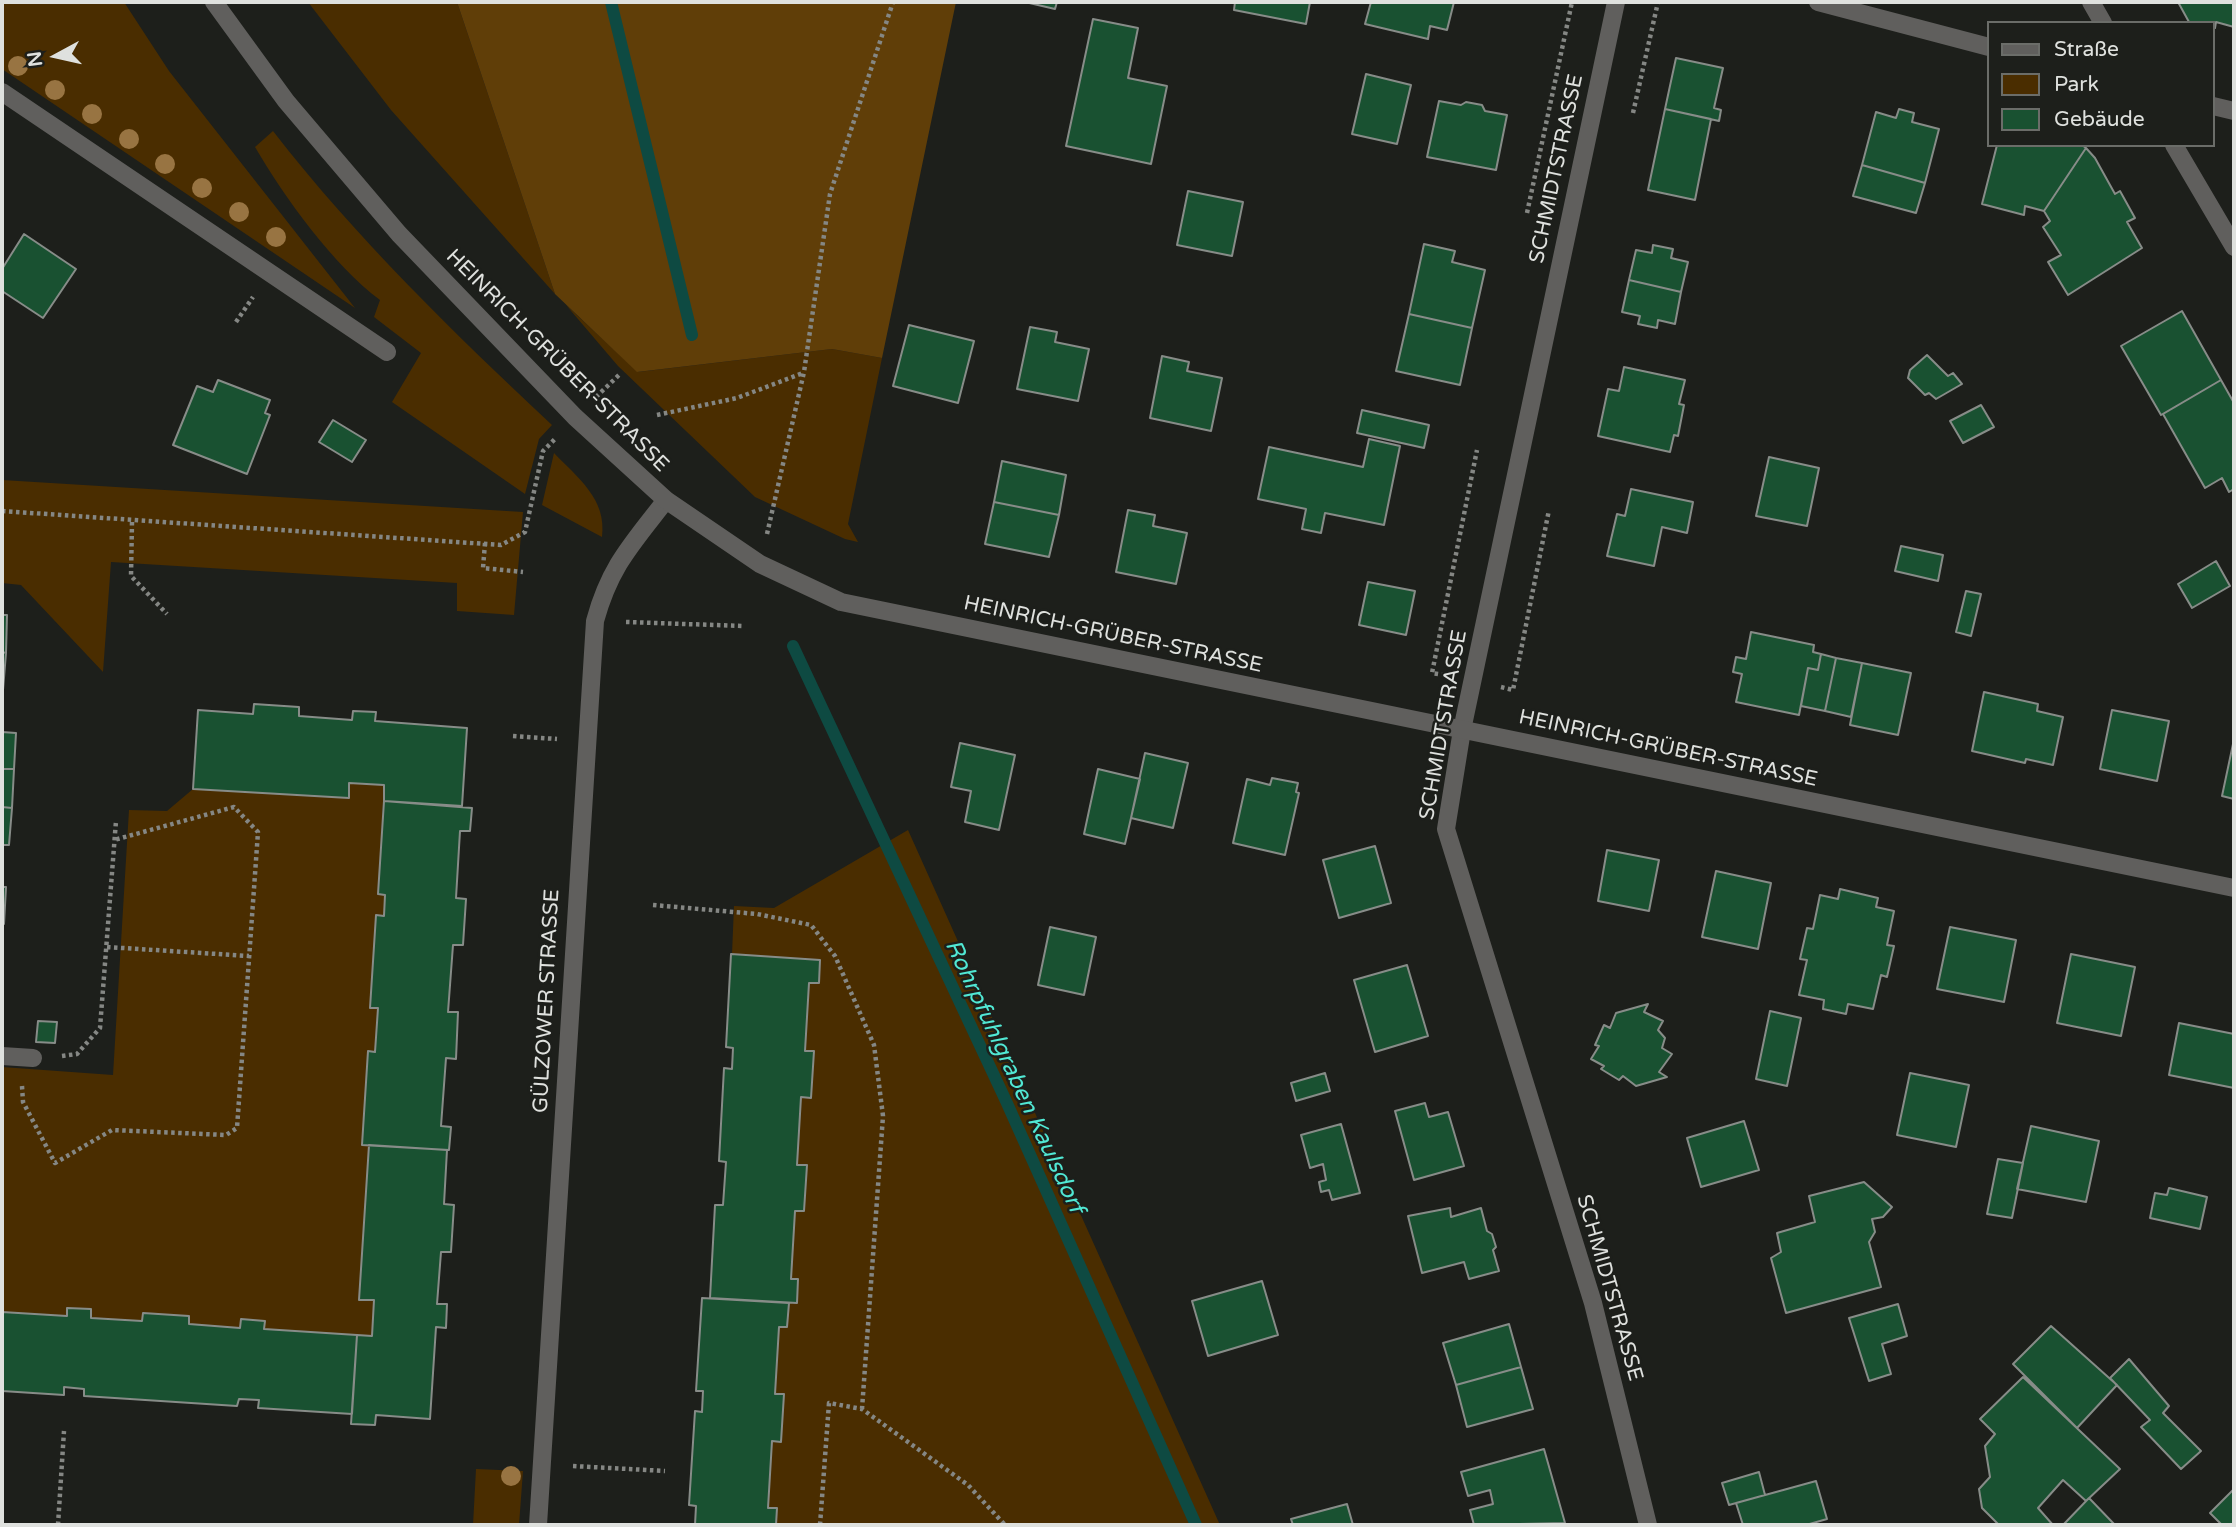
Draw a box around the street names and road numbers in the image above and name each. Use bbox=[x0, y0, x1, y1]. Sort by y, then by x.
street label: SCHMIDTSTRASSE bbox=[1525, 72, 1589, 266]
street label: HEINRICH-GRÜBER-STRASSE bbox=[440, 244, 674, 478]
street label: HEINRICH-GRÜBER-STRASSE bbox=[961, 591, 1265, 679]
street label: SCHMIDTSTRASSE bbox=[1415, 628, 1473, 822]
street label: HEINRICH-GRÜBER-STRASSE bbox=[1516, 705, 1820, 793]
street label: GÜLZOWER STRASSE bbox=[529, 888, 565, 1114]
street label: SCHMIDTSTRASSE bbox=[1570, 1192, 1648, 1384]

